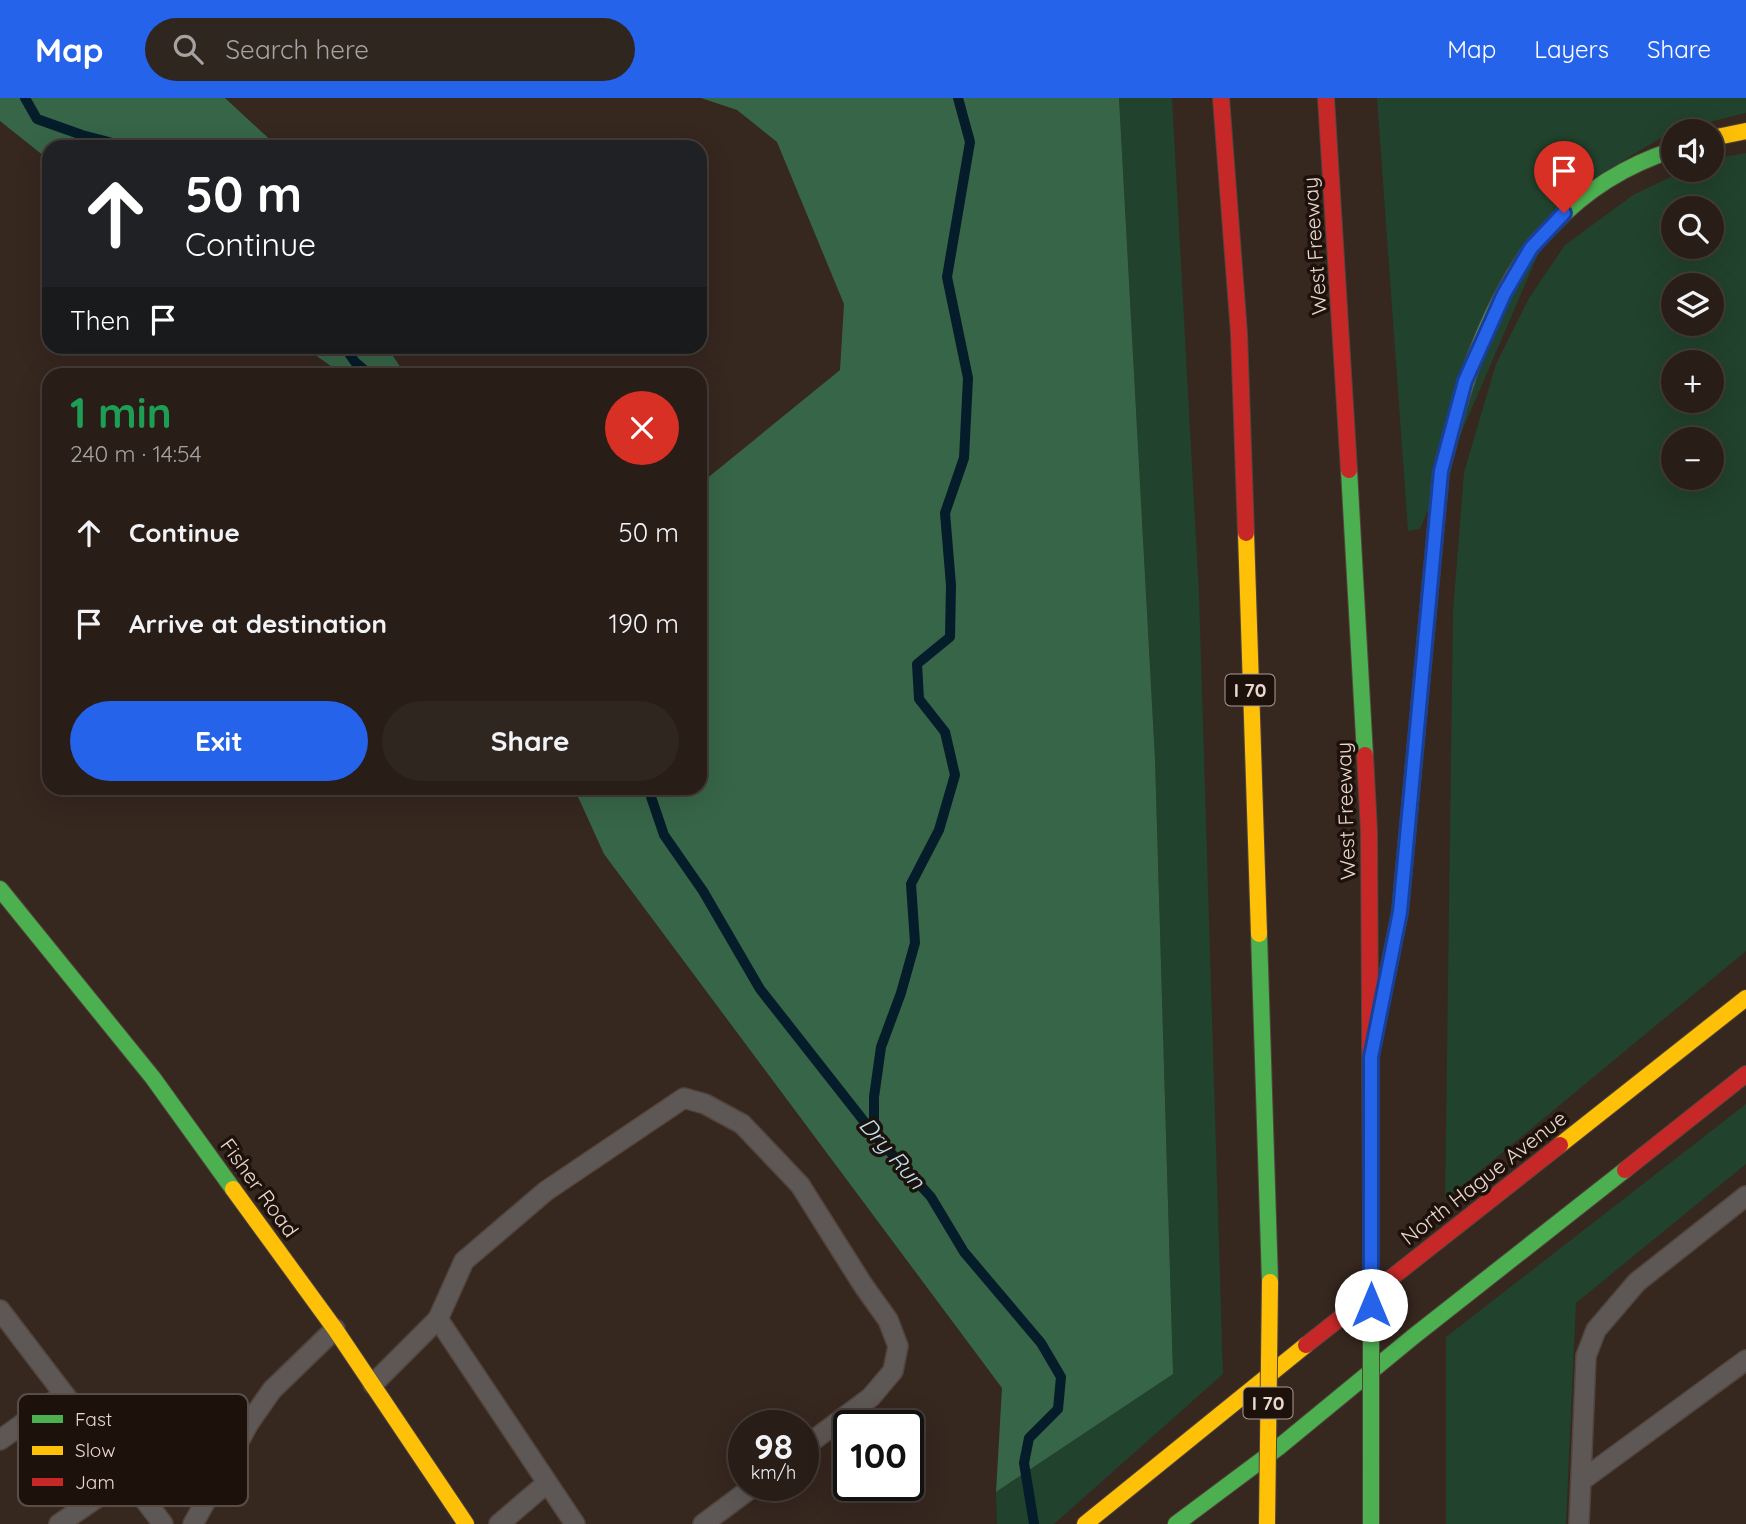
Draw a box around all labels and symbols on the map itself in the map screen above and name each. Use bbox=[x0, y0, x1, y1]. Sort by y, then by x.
pin bbox=[1534, 141, 1594, 213]
street label: West Freeway bbox=[1296, 176, 1332, 316]
road number: I 70 bbox=[1226, 674, 1274, 706]
street label: West Freeway bbox=[1330, 742, 1360, 881]
street label: North Hague Avenue bbox=[1395, 1104, 1571, 1250]
water label: Dry Run bbox=[853, 1111, 932, 1195]
street label: Fisher Road bbox=[215, 1133, 304, 1242]
position arrow bbox=[1334, 1268, 1408, 1342]
road number: I 70 bbox=[1244, 1387, 1292, 1418]
legend bbox=[18, 1394, 248, 1506]
text: Fast bbox=[75, 1407, 112, 1431]
speed limit sign: 100 bbox=[833, 1410, 924, 1501]
text: Slow bbox=[75, 1438, 116, 1462]
text: Jam bbox=[75, 1470, 115, 1494]

